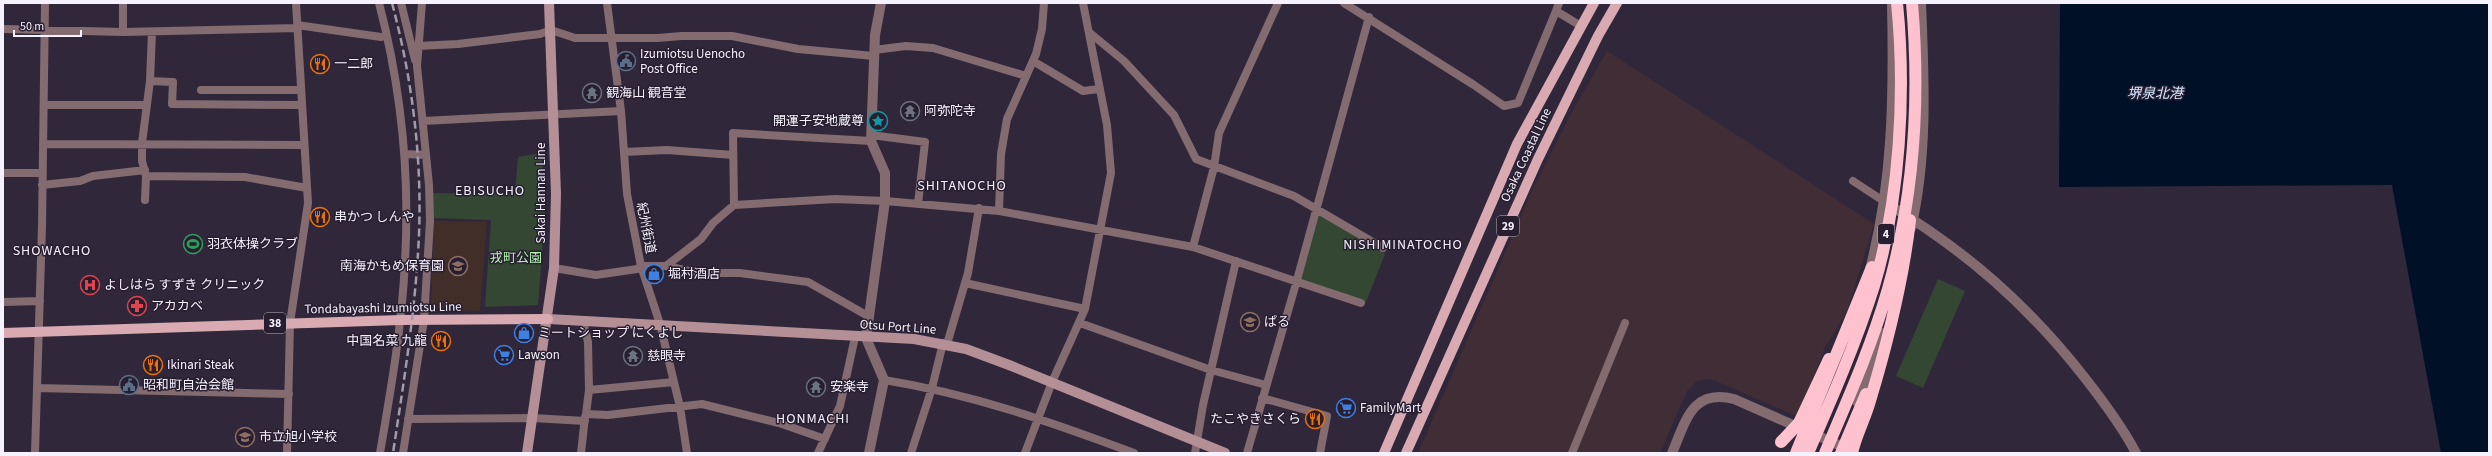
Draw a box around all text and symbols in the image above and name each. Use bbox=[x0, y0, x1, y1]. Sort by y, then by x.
scale bar bbox=[14, 12, 81, 38]
text: 50 m bbox=[20, 18, 44, 35]
place label: Izumiotsu Uenocho Post Office bbox=[640, 45, 745, 78]
public building icon: Izumiotsu Uenocho Post Office bbox=[615, 50, 637, 72]
restaurant icon: 一二郎 bbox=[309, 53, 331, 75]
place label: 一二郎 bbox=[334, 55, 373, 73]
temple icon: 観海山 観音堂 bbox=[581, 82, 603, 104]
place label: 観海山 観音堂 bbox=[606, 84, 687, 102]
water label: 堺泉北港 bbox=[2127, 84, 2185, 104]
temple icon: 阿弥陀寺 bbox=[899, 100, 921, 122]
place label: 阿弥陀寺 bbox=[924, 102, 976, 120]
street label: Osaka Coastal Line bbox=[1496, 105, 1556, 205]
place icon: 開運子安地蔵尊 bbox=[867, 110, 889, 132]
place label: 開運子安地蔵尊 bbox=[773, 112, 864, 130]
street label: Sakai Hannan Line bbox=[532, 143, 550, 243]
district label: SHITANOCHO bbox=[917, 176, 1007, 196]
district label: EBISUCHO bbox=[455, 181, 525, 201]
street label: 紀州街道 bbox=[632, 201, 660, 255]
restaurant icon: 串かつ しんや bbox=[309, 206, 331, 228]
place label: 串かつ しんや bbox=[334, 208, 415, 226]
road number: 29 bbox=[1497, 216, 1519, 236]
road number: 4 bbox=[1878, 224, 1894, 244]
sports icon: 羽衣体操クラブ bbox=[182, 233, 204, 255]
place label: 羽衣体操クラブ bbox=[207, 235, 298, 253]
district label: NISHIMINATOCHO bbox=[1343, 235, 1463, 255]
district label: SHOWACHO bbox=[13, 241, 91, 261]
park label: 戎町公園 bbox=[490, 249, 542, 267]
school or university icon: 南海かもめ保育園 bbox=[447, 255, 469, 277]
place label: 南海かもめ保育園 bbox=[340, 257, 444, 275]
shop icon: 堀村酒店 bbox=[643, 263, 665, 285]
place label: 堀村酒店 bbox=[668, 265, 720, 283]
hospital icon: よしはら すずき クリニック bbox=[79, 274, 101, 296]
place label: よしはら すずき クリニック bbox=[104, 276, 265, 294]
pharmacy icon: アカカベ bbox=[126, 295, 148, 317]
place label: アカカベ bbox=[151, 297, 203, 315]
street label: Tondabayashi Izumiotsu Line bbox=[304, 298, 462, 318]
school or university icon: ぱる bbox=[1239, 311, 1261, 333]
road number: 38 bbox=[264, 313, 286, 333]
place label: ぱる bbox=[1264, 313, 1290, 331]
street label: Otsu Port Line bbox=[859, 315, 937, 339]
shop icon: ミートショップ にくよし bbox=[513, 322, 535, 344]
place label: ミートショップ にくよし bbox=[538, 324, 683, 342]
restaurant icon: 中国名菜 九龍 bbox=[430, 330, 452, 352]
place label: 中国名菜 九龍 bbox=[346, 332, 427, 350]
supermarket icon: Lawson bbox=[493, 344, 515, 366]
temple icon: 慈眼寺 bbox=[622, 345, 644, 367]
place label: Lawson bbox=[518, 346, 560, 364]
place label: 慈眼寺 bbox=[647, 347, 686, 365]
restaurant icon: Ikinari Steak bbox=[142, 354, 164, 376]
place label: Ikinari Steak bbox=[167, 356, 235, 374]
public building icon: 昭和町自治会館 bbox=[118, 374, 140, 396]
place label: 昭和町自治会館 bbox=[143, 376, 234, 394]
temple icon: 安楽寺 bbox=[805, 376, 827, 398]
place label: 安楽寺 bbox=[830, 378, 869, 396]
supermarket icon: FamilyMart bbox=[1335, 397, 1357, 419]
place label: FamilyMart bbox=[1360, 399, 1421, 417]
restaurant icon: たこやきさくら bbox=[1304, 408, 1326, 430]
district label: HONMACHI bbox=[776, 409, 850, 429]
place label: たこやきさくら bbox=[1210, 410, 1301, 428]
school or university icon: 市立旭小学校 bbox=[234, 426, 256, 448]
place label: 市立旭小学校 bbox=[259, 428, 337, 446]

